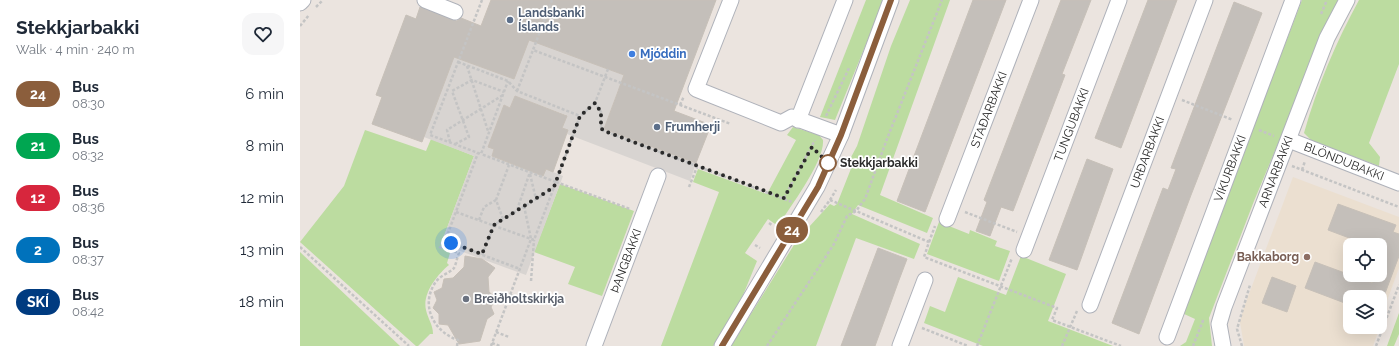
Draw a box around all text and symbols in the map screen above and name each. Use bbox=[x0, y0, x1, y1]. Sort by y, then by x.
place label: Landsbanki Íslands bbox=[518, 6, 584, 34]
button: heart bbox=[242, 13, 284, 55]
marker: Landsbanki Íslands bbox=[505, 15, 515, 25]
text: Stekkjarbakki bbox=[16, 16, 139, 38]
text: Walk · 4 min · 240 m bbox=[16, 42, 134, 57]
place label: Mjóddin bbox=[640, 47, 687, 61]
marker: Mjóddin bbox=[627, 49, 637, 59]
street label: STAÐARBAKKI bbox=[968, 70, 1010, 150]
text: Bus bbox=[72, 78, 99, 96]
text: 6 min bbox=[245, 85, 284, 103]
text: 24 bbox=[30, 86, 46, 102]
street label: TUNGUBAKKI bbox=[1051, 86, 1092, 164]
text: 08:30 bbox=[72, 96, 105, 111]
street label: URÐARBAKKI bbox=[1128, 115, 1167, 190]
place label: Frumherji bbox=[665, 120, 720, 134]
marker: Frumherji bbox=[652, 122, 662, 132]
text: Bus bbox=[72, 130, 99, 148]
street label: VÍKURBAKKI bbox=[1211, 133, 1249, 204]
street label: ARNARBAKKI bbox=[1256, 134, 1296, 209]
text: 8 min bbox=[245, 137, 284, 155]
text: 21 bbox=[31, 138, 45, 154]
street label: BLÖNDUBAKKI bbox=[1302, 139, 1386, 183]
text: 08:32 bbox=[72, 148, 104, 163]
marker: Stekkjarbakki bbox=[819, 154, 837, 172]
place label: Stekkjarbakki bbox=[840, 156, 918, 170]
text: Bus bbox=[72, 182, 99, 200]
text: 12 min bbox=[240, 189, 284, 207]
text: 12 bbox=[31, 190, 45, 206]
text: 08:36 bbox=[72, 200, 105, 215]
line badge: 24 bbox=[774, 217, 810, 243]
text: 24 bbox=[784, 222, 800, 238]
street label: ÞANGBAKKI bbox=[608, 227, 644, 295]
your location bbox=[441, 233, 461, 253]
text: Bus bbox=[72, 234, 99, 252]
map controls bbox=[1343, 238, 1387, 334]
button: locate bbox=[1343, 238, 1387, 282]
text: 13 min bbox=[240, 241, 284, 259]
text: 2 bbox=[34, 242, 42, 258]
place label: Bakkaborg bbox=[1237, 250, 1299, 264]
text: 08:37 bbox=[72, 252, 104, 267]
marker: Bakkaborg bbox=[1302, 252, 1312, 262]
text: Bus bbox=[72, 286, 99, 304]
button: layers bbox=[1343, 290, 1387, 334]
place label: Breiðholtskirkja bbox=[474, 292, 564, 306]
text: 18 min bbox=[239, 293, 284, 311]
text: SKÍ bbox=[27, 294, 49, 310]
marker: Breiðholtskirkja bbox=[461, 294, 471, 304]
text: 08:42 bbox=[72, 304, 104, 319]

